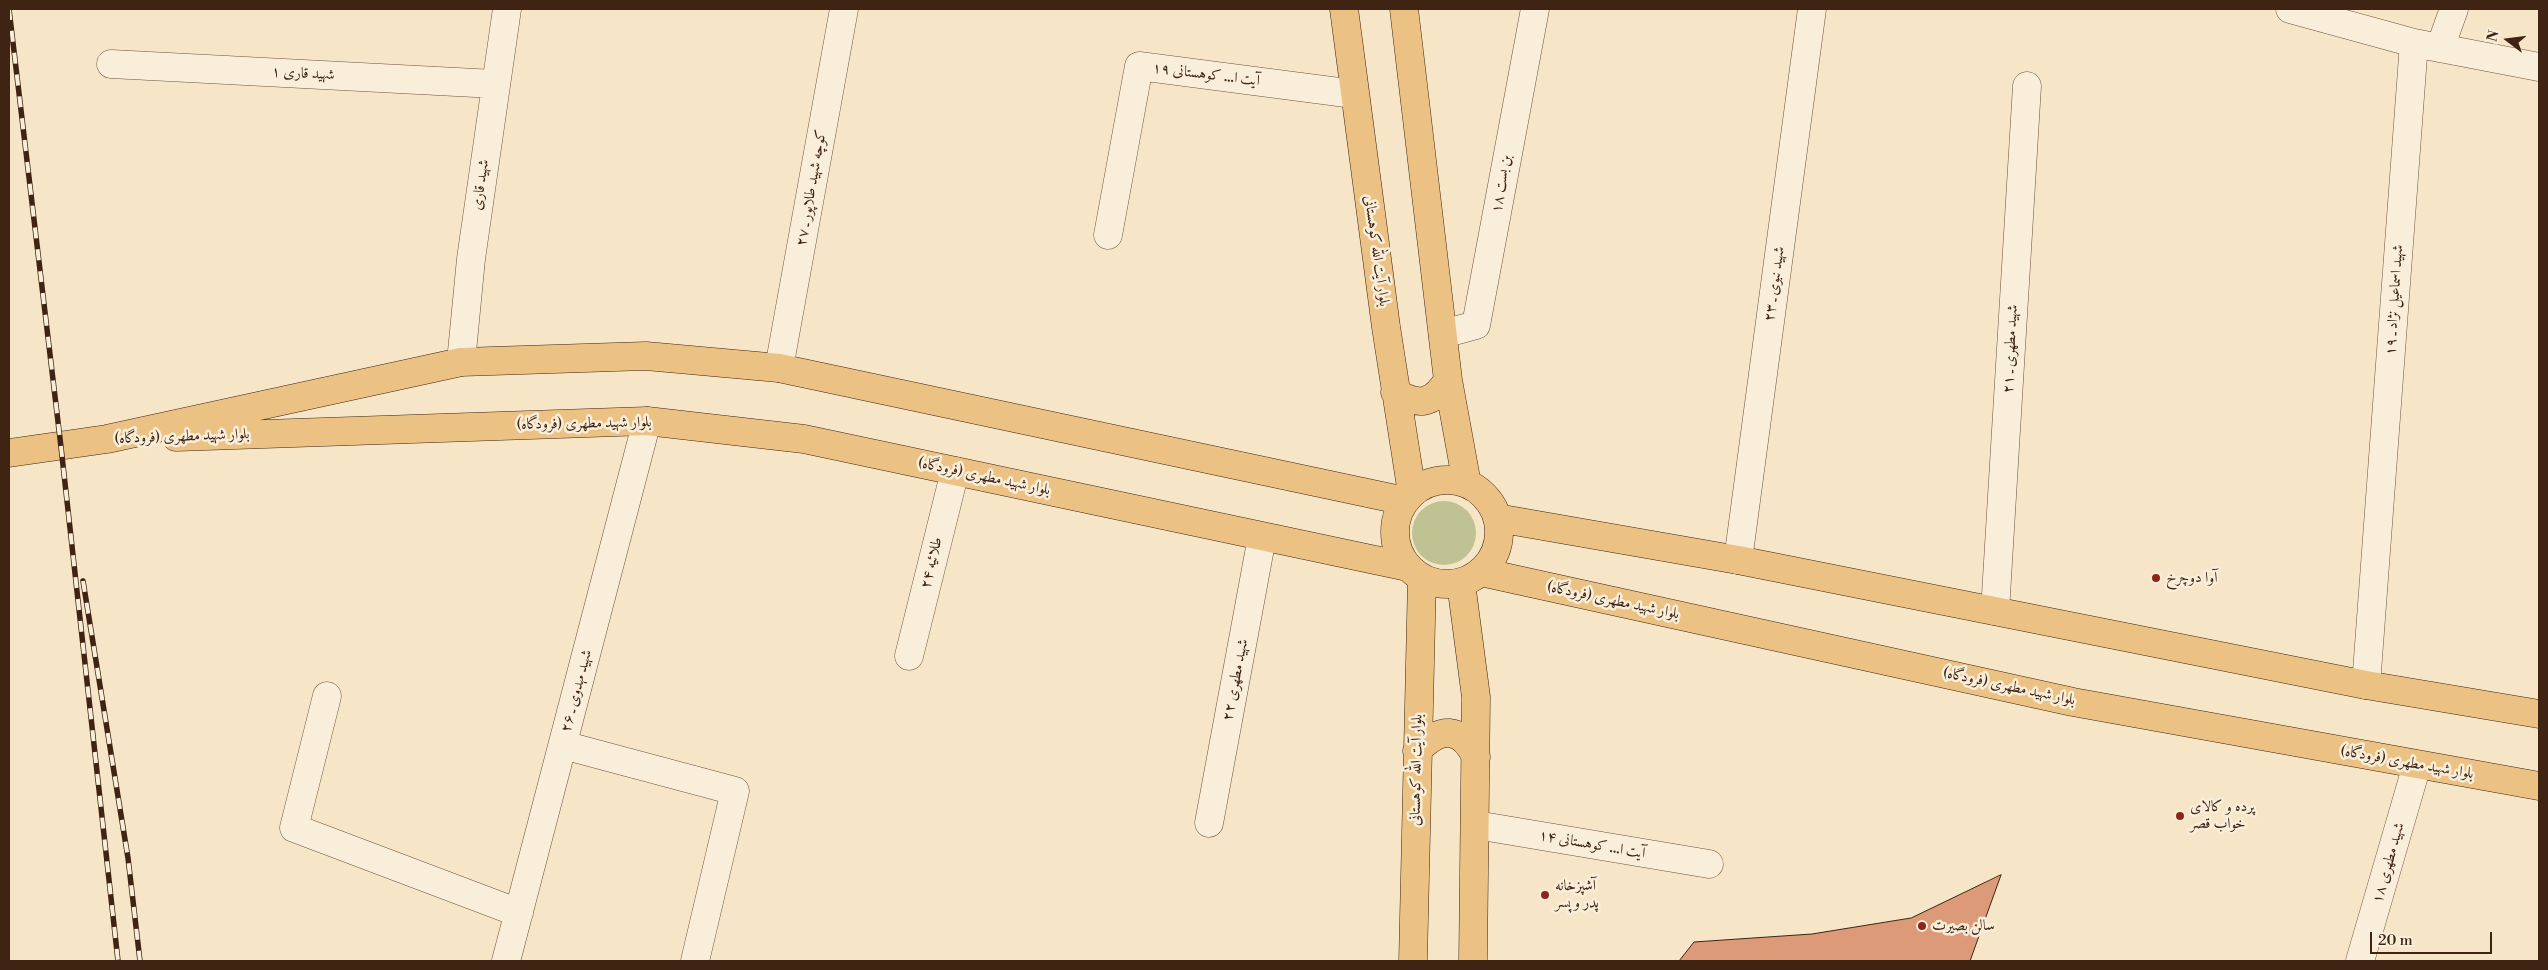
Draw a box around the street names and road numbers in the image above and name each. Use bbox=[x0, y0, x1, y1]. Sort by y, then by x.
street label: آیت ا... کوهستانی ۱۹ bbox=[1151, 59, 1261, 91]
street label: شهید قاری ۱ bbox=[271, 63, 335, 85]
street label: کوچه شهید طلاپور ـ ۲۷ bbox=[793, 128, 831, 248]
street label: بن بست ۱۸ bbox=[1488, 153, 1516, 215]
street label: شهید قاری bbox=[469, 158, 493, 212]
street label: بلوار آیت الله کوهستانی bbox=[1359, 194, 1393, 308]
street label: شهید اسماعیل نژاد ـ ۱۹ bbox=[2382, 244, 2408, 356]
street label: شهید نبوی ـ ۲۳ bbox=[1761, 245, 1789, 323]
street label: شهید مطهری ـ ۲۱ bbox=[2000, 304, 2022, 394]
street label: بلوار شهید مطهری (فرودگاه) bbox=[516, 414, 652, 434]
street label: بلوار شهید مطهری (فرودگاه) bbox=[114, 426, 250, 448]
street label: بلوار شهید مطهری (فرودگاه) bbox=[916, 454, 1052, 500]
street label: طلائیه ۲۴ bbox=[917, 535, 947, 591]
street label: بلوار شهید مطهری (فرودگاه) bbox=[1545, 578, 1681, 624]
street label: شهید مطهری ۲۲ bbox=[1219, 638, 1253, 722]
street label: شهید مهدوی ـ ۲۶ bbox=[557, 648, 597, 734]
street label: بلوار شهید مطهری (فرودگاه) bbox=[1941, 664, 2077, 710]
street label: بلوار آیت الله کوهستانی bbox=[1407, 714, 1427, 826]
street label: بلوار شهید مطهری (فرودگاه) bbox=[2339, 742, 2475, 784]
street label: شهید مطهری ۱۸ bbox=[2369, 821, 2409, 905]
street label: آیت ا... کوهستانی ۱۴ bbox=[1537, 827, 1647, 863]

